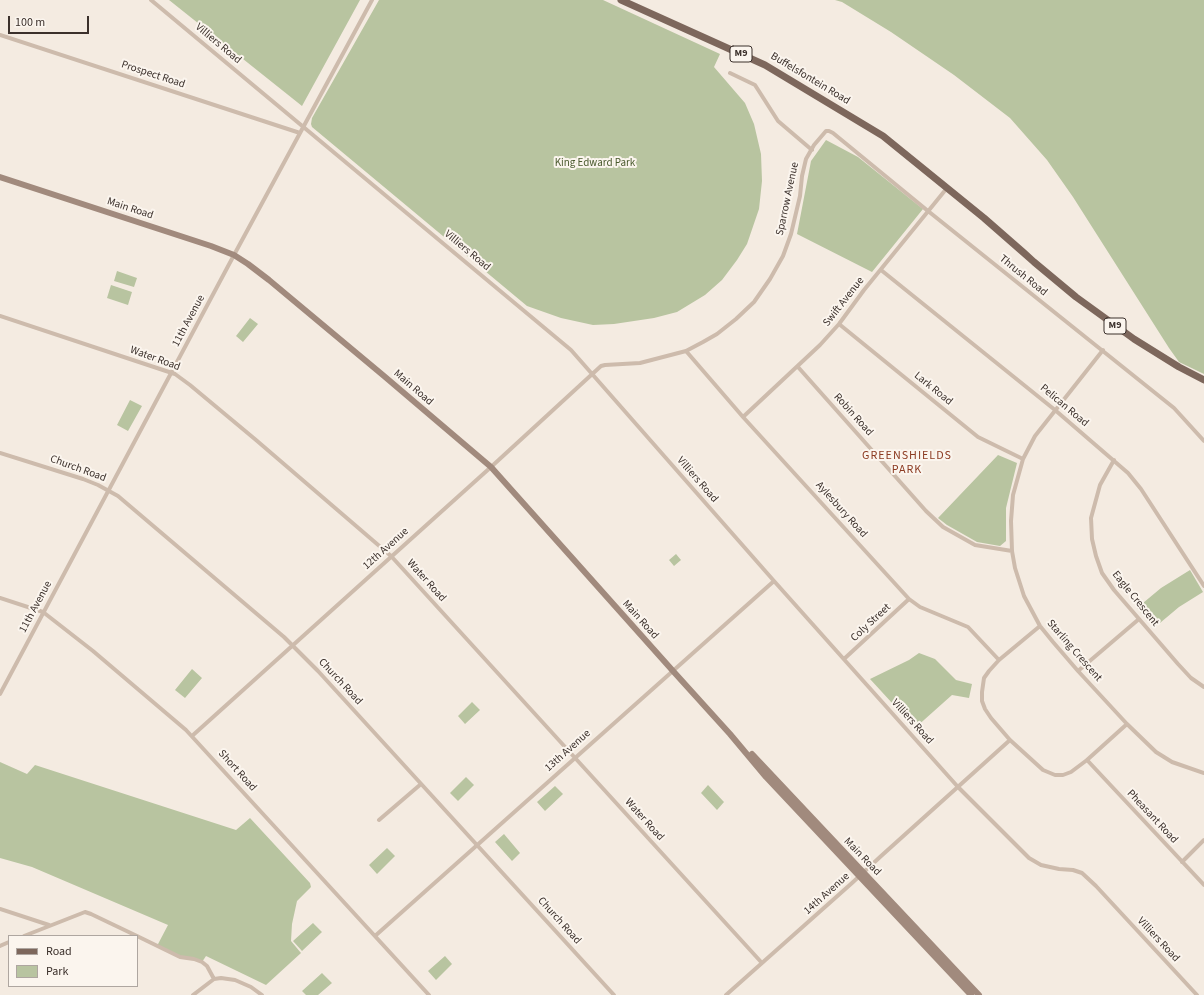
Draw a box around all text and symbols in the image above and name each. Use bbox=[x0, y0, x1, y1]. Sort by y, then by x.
scale bar bbox=[10, 8, 91, 34]
text: 100 m bbox=[15, 14, 45, 31]
street label: Villiers Road bbox=[192, 21, 244, 67]
road number: M9 bbox=[730, 46, 752, 62]
street label: Buffelsfontein Road bbox=[768, 50, 852, 108]
street label: Prospect Road bbox=[119, 58, 187, 92]
park label: King Edward Park bbox=[555, 157, 635, 171]
street label: Sparrow Avenue bbox=[774, 161, 802, 237]
street label: Main Road bbox=[105, 195, 155, 223]
street label: Villiers Road bbox=[441, 228, 493, 274]
street label: Thrush Road bbox=[996, 253, 1050, 299]
street label: Swift Avenue bbox=[821, 275, 867, 329]
street label: 11th Avenue bbox=[170, 293, 208, 349]
road number: M9 bbox=[1104, 318, 1126, 334]
street label: Water Road bbox=[128, 344, 182, 374]
street label: Main Road bbox=[391, 367, 435, 409]
street label: Lark Road bbox=[911, 369, 955, 409]
street label: Pelican Road bbox=[1037, 382, 1091, 430]
street label: Robin Road bbox=[830, 391, 876, 439]
district label: GREENSHIELDS PARK bbox=[862, 449, 952, 477]
street label: Church Road bbox=[48, 453, 108, 485]
street label: Villiers Road bbox=[674, 454, 720, 506]
street label: Aylesbury Road bbox=[812, 479, 870, 541]
street label: 12th Avenue bbox=[361, 525, 411, 573]
street label: Water Road bbox=[404, 557, 448, 605]
street label: Eagle Crescent bbox=[1109, 569, 1161, 629]
street label: 11th Avenue bbox=[17, 579, 55, 635]
street label: Main Road bbox=[619, 598, 661, 642]
street label: Coly Street bbox=[848, 601, 894, 645]
street label: Starling Crescent bbox=[1044, 617, 1104, 685]
street label: Church Road bbox=[315, 656, 365, 708]
street label: Villiers Road bbox=[888, 697, 936, 747]
street label: 13th Avenue bbox=[543, 727, 593, 775]
street label: Short Road bbox=[215, 748, 259, 794]
street label: Pheasant Road bbox=[1124, 787, 1180, 847]
street label: Water Road bbox=[622, 796, 666, 844]
street label: Main Road bbox=[841, 835, 883, 879]
street label: 14th Avenue bbox=[802, 870, 852, 918]
street label: Church Road bbox=[534, 895, 584, 947]
street label: Villiers Road bbox=[1134, 915, 1182, 965]
legend bbox=[8, 935, 138, 987]
text: Road bbox=[46, 943, 72, 960]
text: Park bbox=[46, 963, 68, 980]

